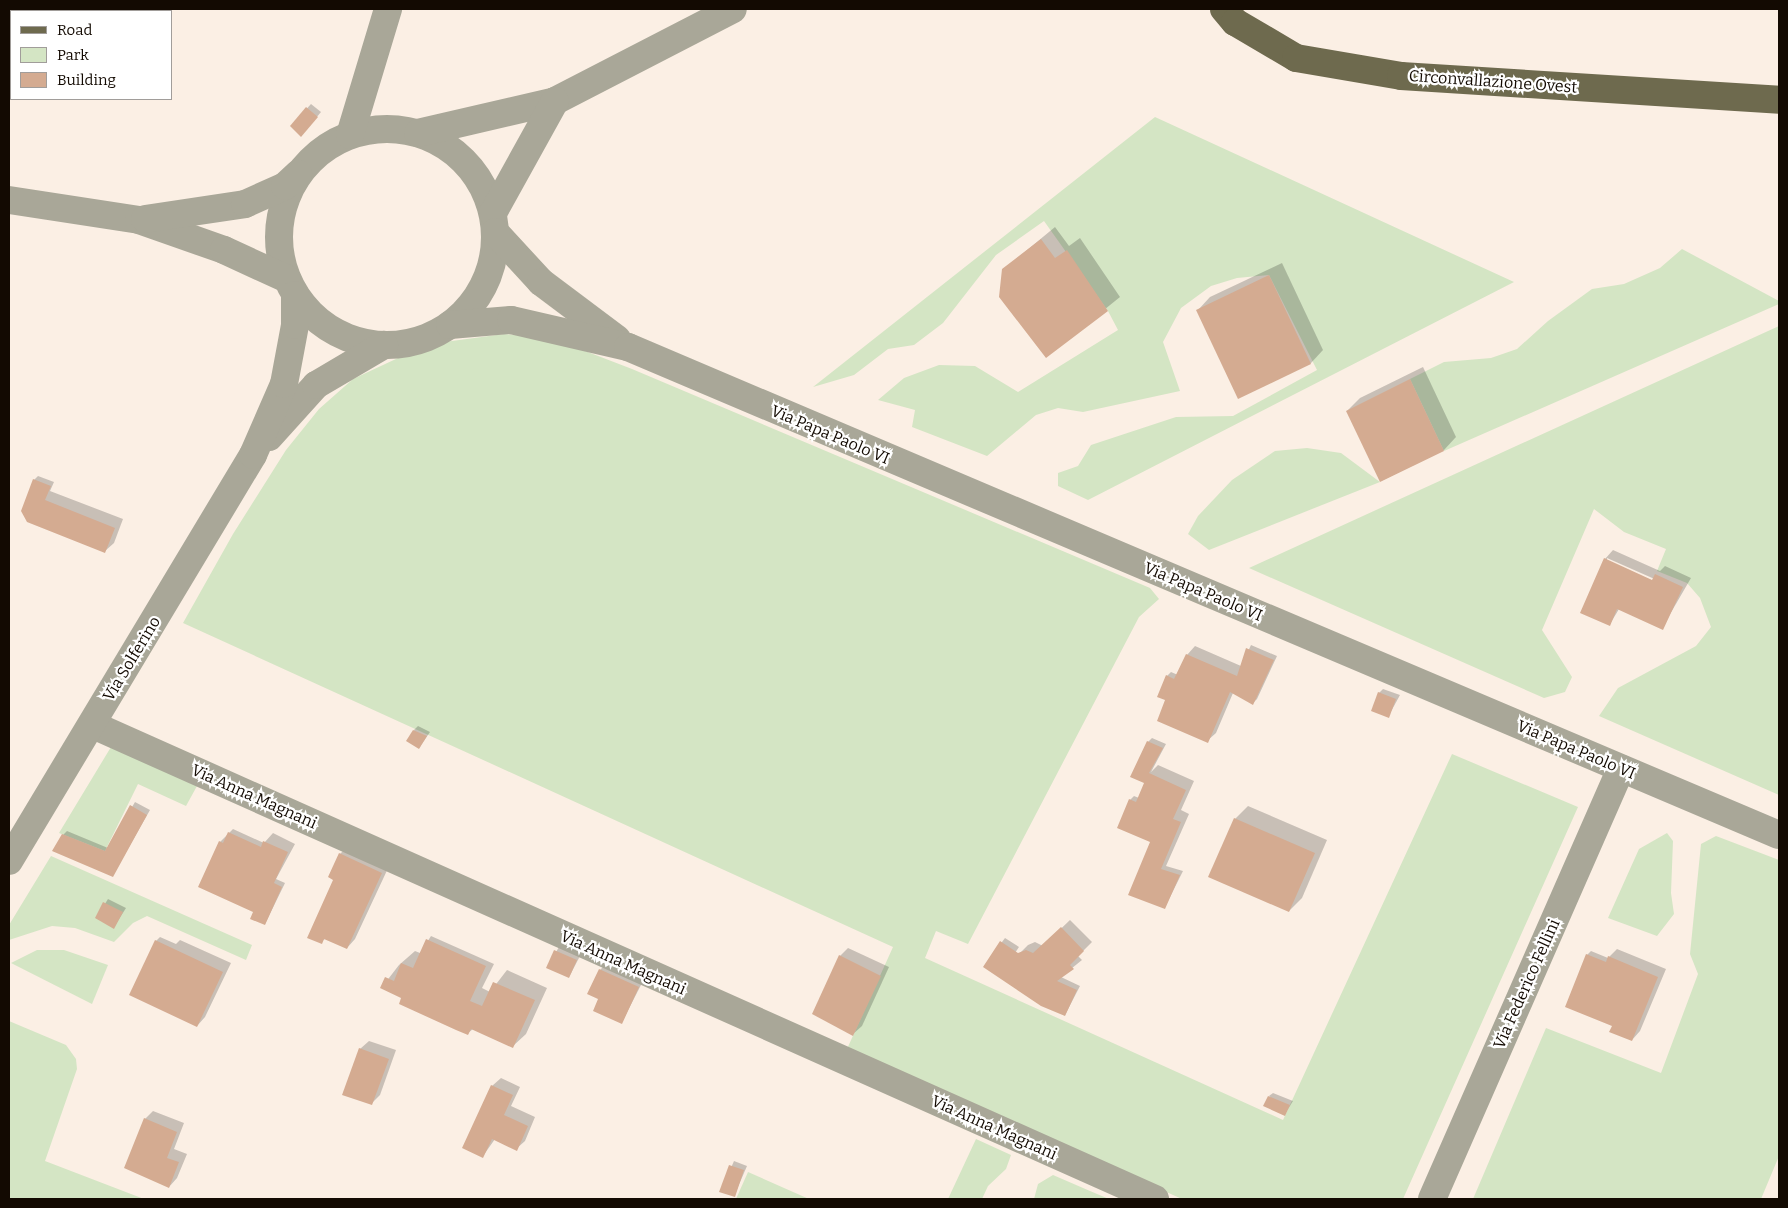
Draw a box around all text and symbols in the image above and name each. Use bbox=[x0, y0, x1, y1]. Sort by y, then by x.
legend bbox=[10, 10, 172, 100]
text: Road bbox=[57, 21, 92, 39]
text: Park bbox=[57, 46, 89, 64]
street label: Circonvallazione Ovest bbox=[1408, 67, 1578, 97]
text: Building bbox=[57, 71, 116, 89]
street label: Via Papa Paolo VI bbox=[768, 401, 892, 469]
street label: Via Papa Paolo VI bbox=[1141, 558, 1265, 626]
street label: Via Solferino bbox=[99, 613, 165, 705]
street label: Via Papa Paolo VI bbox=[1514, 716, 1638, 784]
street label: Via Anna Magnani bbox=[188, 761, 320, 833]
street label: Via Federico Fellini bbox=[1490, 916, 1564, 1052]
street label: Via Anna Magnani bbox=[557, 927, 689, 999]
street label: Via Anna Magnani bbox=[928, 1092, 1060, 1164]

